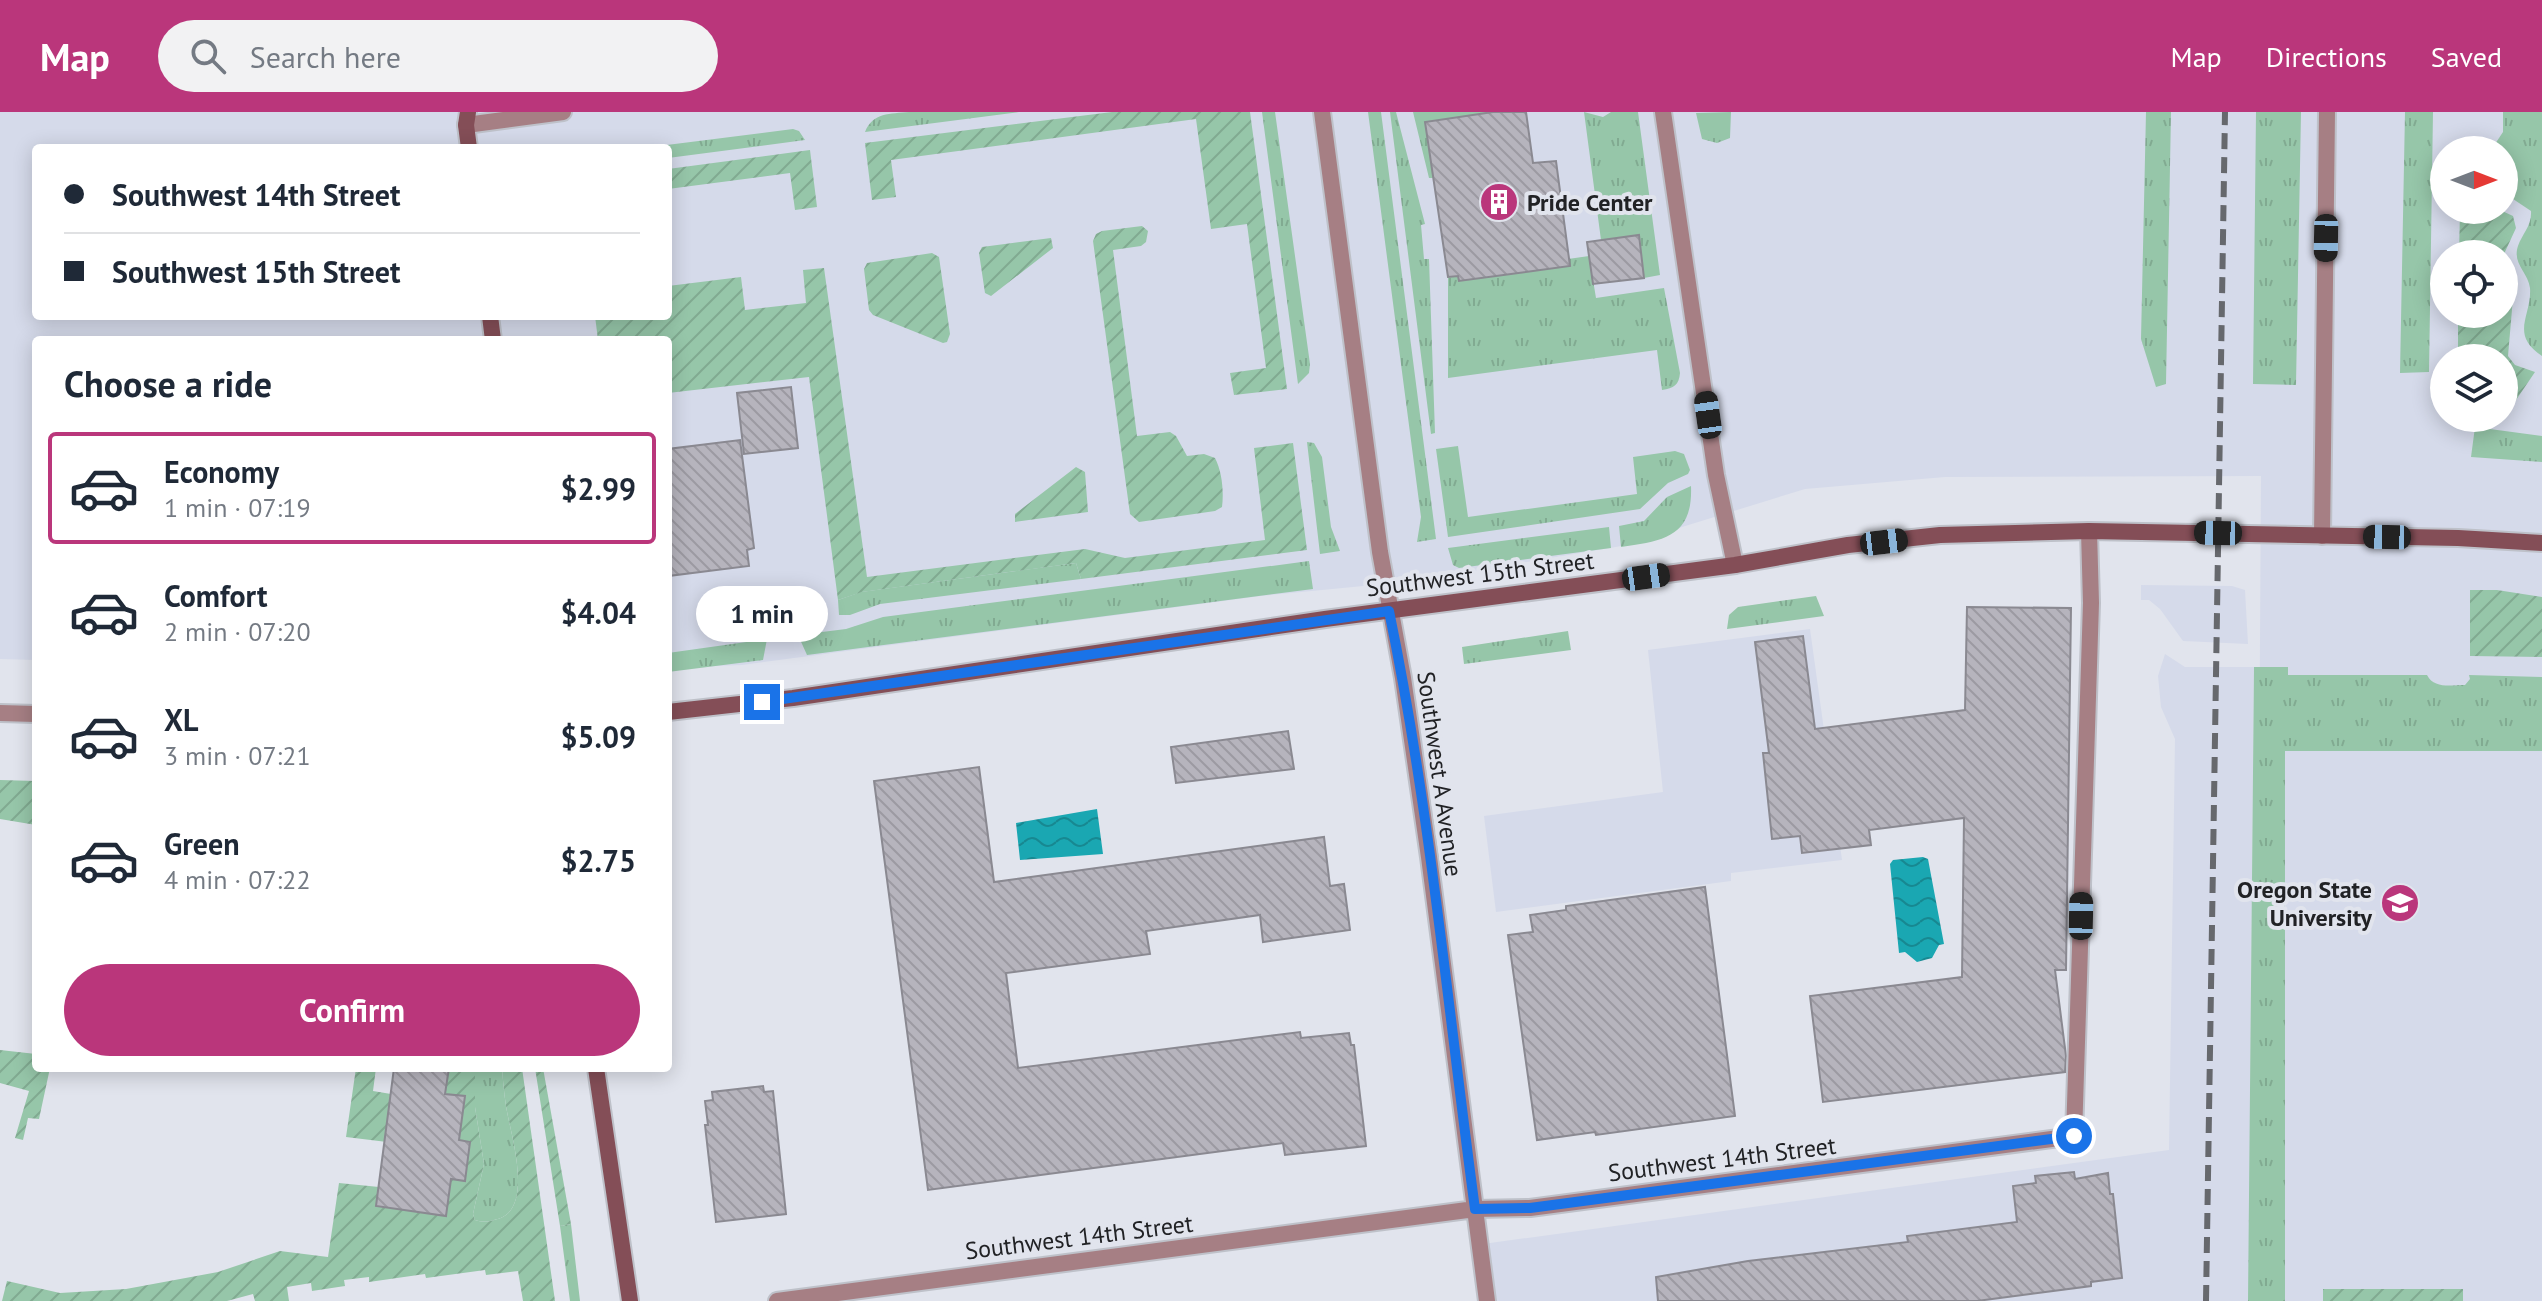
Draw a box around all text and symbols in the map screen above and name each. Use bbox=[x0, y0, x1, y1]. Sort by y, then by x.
search box bbox=[158, 20, 718, 92]
text: Map bbox=[40, 32, 110, 81]
icon: search bbox=[186, 34, 230, 78]
text: Search here bbox=[250, 37, 401, 76]
text: Map bbox=[2171, 38, 2222, 75]
text: Directions bbox=[2266, 38, 2387, 75]
text: Saved bbox=[2431, 38, 2502, 75]
north arrow bbox=[2430, 136, 2518, 224]
map controls bbox=[2430, 136, 2518, 432]
text: Southwest 14th Street bbox=[112, 175, 400, 214]
building icon: Pride Center bbox=[1478, 181, 1520, 223]
place label: Pride Center bbox=[1527, 187, 1653, 218]
car bbox=[2314, 214, 2338, 262]
button: locate bbox=[2430, 240, 2518, 328]
text: Southwest 15th Street bbox=[112, 252, 400, 291]
button: layers bbox=[2430, 344, 2518, 432]
text: Choose a ride bbox=[64, 360, 272, 407]
car bbox=[1693, 390, 1723, 440]
icon: car bbox=[68, 452, 140, 524]
text: Economy bbox=[164, 452, 279, 491]
text: $2.99 bbox=[561, 469, 636, 508]
text: 1 min · 07:19 bbox=[164, 491, 311, 524]
car bbox=[2194, 521, 2242, 545]
car bbox=[2363, 525, 2411, 549]
car bbox=[1859, 527, 1909, 557]
street label: Southwest 15th Street bbox=[1364, 545, 1596, 603]
car bbox=[1621, 562, 1671, 592]
icon: car bbox=[68, 576, 140, 648]
text: Comfort bbox=[164, 576, 267, 615]
callout: 1 min bbox=[696, 586, 828, 642]
text: $4.04 bbox=[561, 593, 636, 632]
text: 1 min bbox=[730, 597, 794, 630]
text: 2 min · 07:20 bbox=[164, 615, 311, 648]
street label: Southwest A Avenue bbox=[1410, 669, 1470, 879]
route end bbox=[744, 684, 780, 720]
icon: car bbox=[68, 700, 140, 772]
text: XL bbox=[164, 700, 198, 739]
text: $5.09 bbox=[561, 717, 636, 756]
text: 3 min · 07:21 bbox=[164, 739, 311, 772]
icon: car bbox=[68, 824, 140, 896]
text: Green bbox=[164, 824, 239, 863]
text: $2.75 bbox=[561, 841, 636, 880]
text: 4 min · 07:22 bbox=[164, 863, 311, 896]
place label: Oregon State University bbox=[2237, 874, 2373, 933]
school or university icon: Oregon State University bbox=[2379, 882, 2421, 924]
car bbox=[2069, 892, 2093, 940]
button: Confirm bbox=[64, 964, 640, 1056]
route start bbox=[2056, 1118, 2092, 1154]
street label: Southwest 14th Street bbox=[1606, 1130, 1838, 1188]
street label: Southwest 14th Street bbox=[963, 1208, 1195, 1266]

